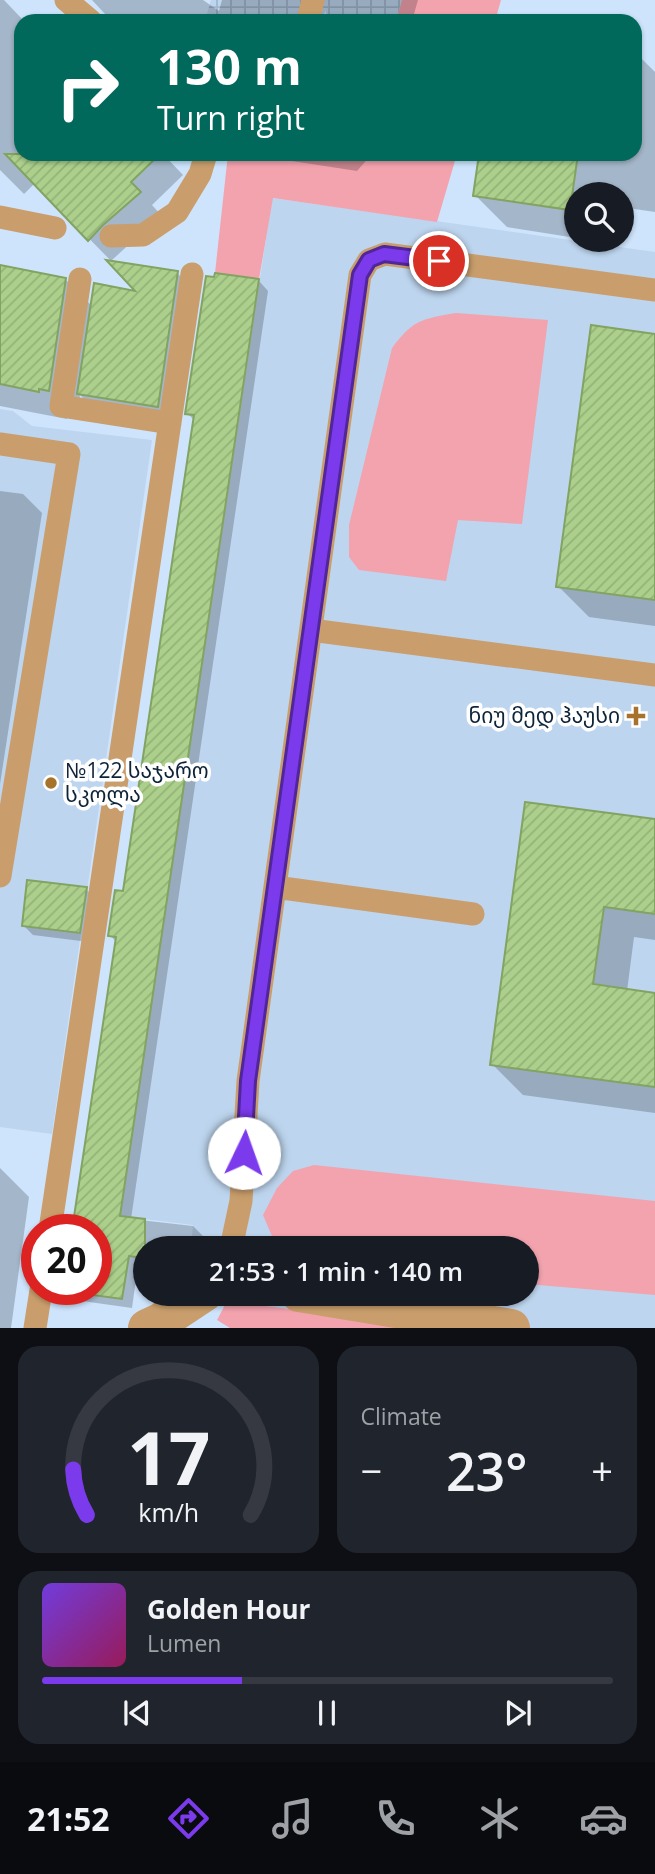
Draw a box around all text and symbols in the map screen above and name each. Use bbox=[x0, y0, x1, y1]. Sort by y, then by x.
text: 130 m bbox=[157, 33, 302, 99]
icon: right bbox=[42, 42, 133, 133]
text: Turn right bbox=[157, 96, 305, 139]
map controls bbox=[564, 182, 634, 252]
button: search bbox=[564, 182, 634, 252]
pin bbox=[409, 231, 469, 291]
icon: arrive bbox=[420, 242, 458, 280]
place label: ნიუ მედ ჰაუსი bbox=[468, 701, 620, 729]
marker: ნიუ მედ ჰაუსი bbox=[626, 706, 646, 726]
place label: №122 საჯარო სკოლა bbox=[65, 756, 209, 808]
marker: №122 საჯარო სკოლა bbox=[43, 775, 59, 791]
position arrow bbox=[207, 1116, 281, 1190]
speed limit sign: 20 bbox=[21, 1214, 112, 1305]
text: 21:53 · 1 min · 140 m bbox=[209, 1253, 463, 1289]
text: Climate bbox=[361, 1400, 442, 1432]
text: 17 bbox=[127, 1408, 210, 1507]
text: 23° bbox=[446, 1435, 528, 1506]
text: − bbox=[361, 1444, 382, 1496]
text: + bbox=[591, 1444, 613, 1496]
text: km/h bbox=[138, 1495, 199, 1529]
text: Golden Hour bbox=[147, 1591, 310, 1627]
text: Lumen bbox=[147, 1627, 221, 1659]
icon: previous bbox=[118, 1694, 156, 1732]
icon: pause bbox=[308, 1694, 346, 1732]
icon: next bbox=[499, 1694, 537, 1732]
icon: directions bbox=[164, 1794, 213, 1843]
icon: music bbox=[268, 1794, 317, 1843]
icon: phone bbox=[371, 1794, 420, 1843]
icon: climate bbox=[475, 1794, 524, 1843]
icon: car bbox=[579, 1794, 628, 1843]
text: 21:52 bbox=[27, 1797, 110, 1840]

